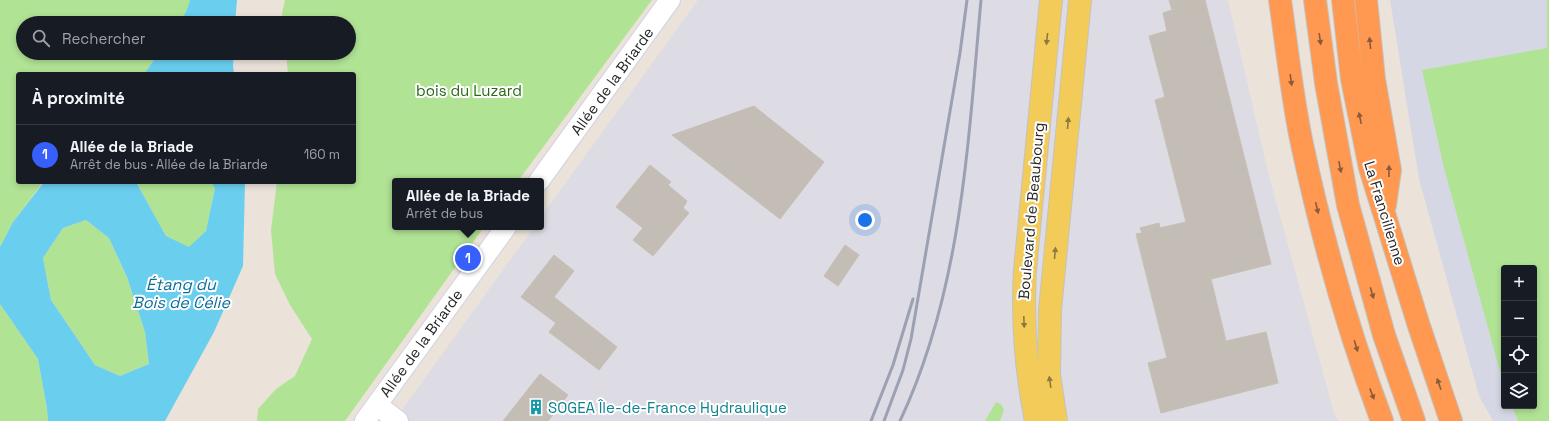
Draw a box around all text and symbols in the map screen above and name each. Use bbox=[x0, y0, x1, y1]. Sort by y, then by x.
search box bbox=[16, 16, 356, 60]
street label: Allée de la Briarde bbox=[566, 23, 658, 139]
icon: search bbox=[30, 27, 52, 49]
text: Rechercher bbox=[62, 29, 145, 48]
one-way arrow bbox=[1044, 33, 1050, 45]
one-way arrow bbox=[1317, 33, 1323, 45]
one-way arrow bbox=[1367, 37, 1373, 49]
one-way arrow bbox=[1288, 74, 1294, 86]
park label: bois du Luzard bbox=[416, 81, 522, 100]
text: À proximité bbox=[32, 87, 125, 109]
one-way arrow bbox=[1357, 112, 1363, 124]
one-way arrow bbox=[1064, 117, 1071, 130]
street label: Boulevard de Beaubourg bbox=[1014, 122, 1048, 300]
text: Allée de la Briade bbox=[70, 137, 194, 156]
text: 1 bbox=[42, 146, 48, 163]
text: 160 m bbox=[304, 146, 340, 163]
text: Arrêt de bus · Allée de la Briarde bbox=[70, 156, 268, 173]
street label: La Francilienne bbox=[1360, 159, 1410, 268]
one-way arrow bbox=[1338, 161, 1344, 173]
one-way arrow bbox=[1386, 164, 1392, 177]
popup bbox=[392, 178, 544, 230]
text: Allée de la Briade bbox=[406, 186, 530, 205]
one-way arrow bbox=[1314, 201, 1320, 214]
text: Arrêt de bus bbox=[406, 205, 483, 222]
your location bbox=[855, 210, 875, 230]
pin: 1 bbox=[455, 243, 481, 273]
one-way arrow bbox=[1052, 247, 1059, 259]
map controls bbox=[1501, 265, 1537, 409]
button: + bbox=[1501, 265, 1537, 301]
water label: Étang du Bois de Célie bbox=[132, 274, 230, 313]
street label: Allée de la Briarde bbox=[375, 285, 467, 401]
one-way arrow bbox=[1369, 287, 1375, 299]
button: − bbox=[1501, 301, 1537, 337]
one-way arrow bbox=[1021, 316, 1027, 329]
button: locate bbox=[1501, 337, 1537, 373]
one-way arrow bbox=[1353, 341, 1359, 353]
button: layers bbox=[1501, 373, 1537, 409]
one-way arrow bbox=[1047, 376, 1053, 389]
one-way arrow bbox=[1436, 378, 1442, 390]
one-way arrow bbox=[1369, 389, 1375, 401]
building icon: SOGEA Île-de-France Hydraulique bbox=[527, 398, 545, 416]
place label: SOGEA Île-de-France Hydraulique bbox=[548, 398, 787, 417]

